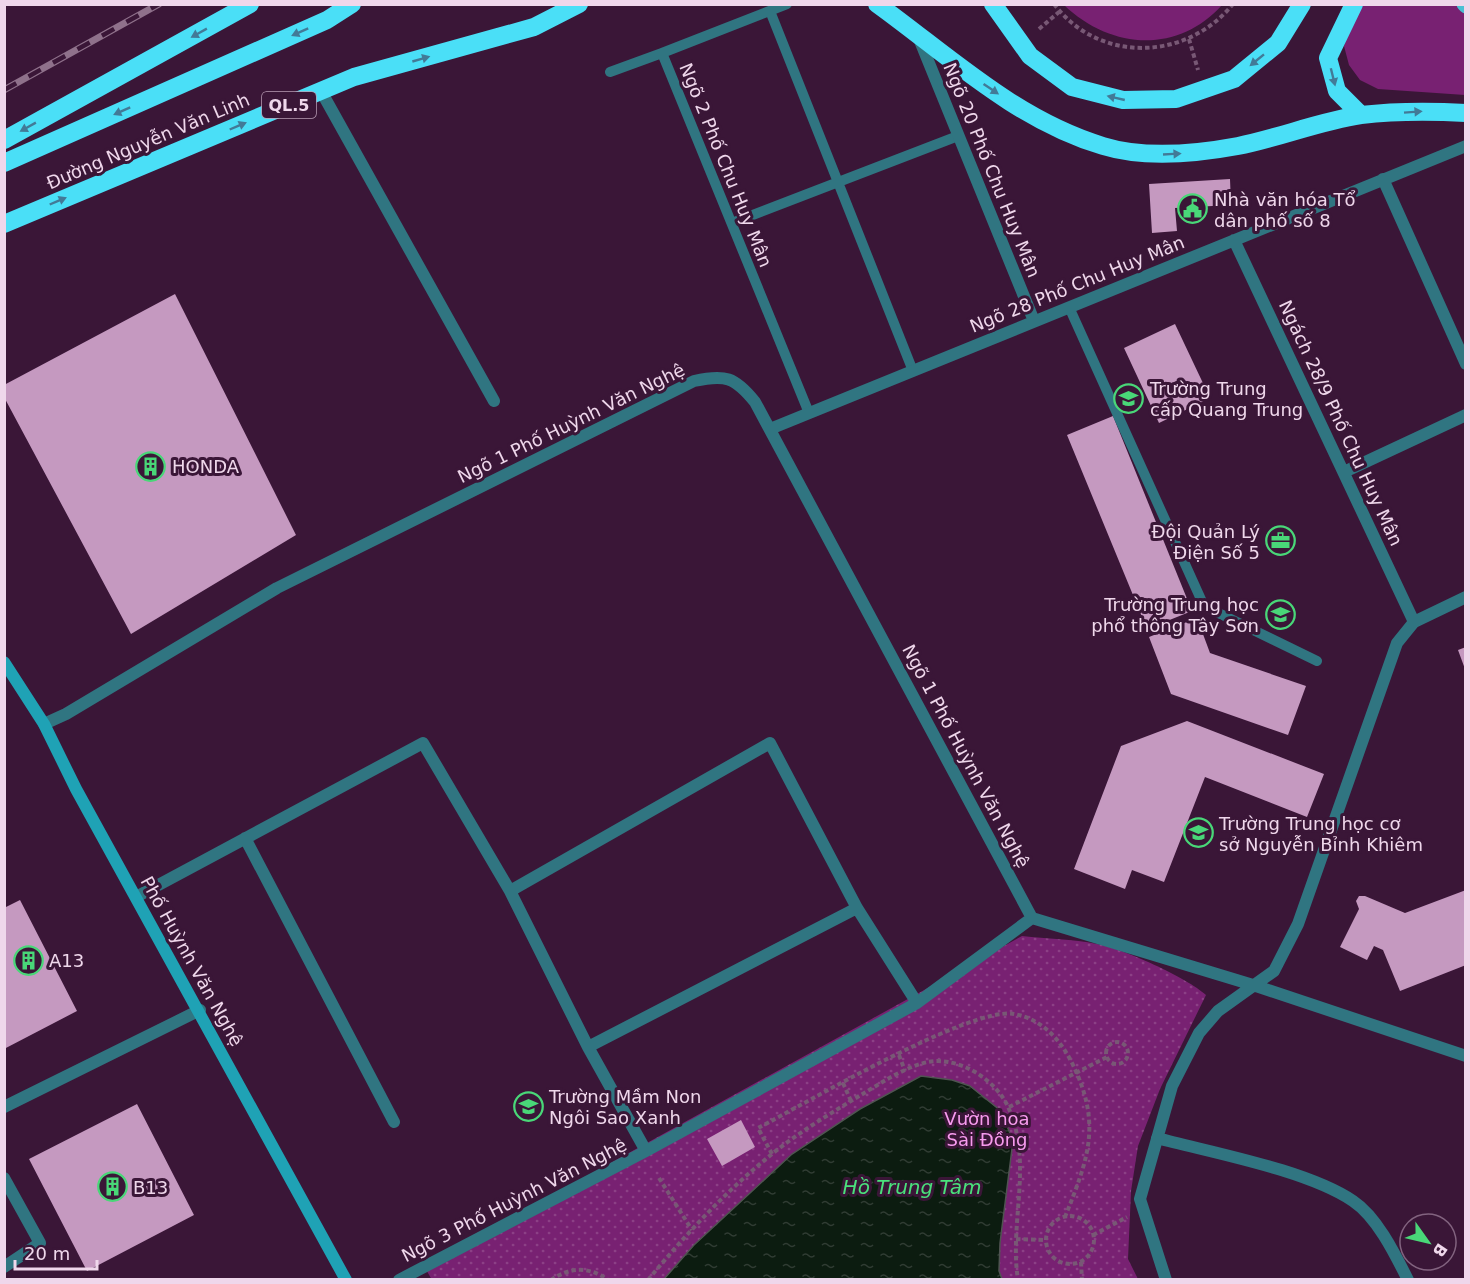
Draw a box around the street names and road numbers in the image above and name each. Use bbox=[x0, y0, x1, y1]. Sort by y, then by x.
street label: Ngõ 2 Phố Chu Huy Mân bbox=[675, 60, 777, 270]
street label: Ngõ 20 Phố Chu Huy Mân bbox=[939, 60, 1045, 280]
street label: Đường Nguyễn Văn Linh bbox=[43, 89, 253, 193]
road number: QL.5 bbox=[262, 92, 316, 118]
street label: Ngõ 28 Phố Chu Huy Mân bbox=[967, 231, 1187, 337]
street label: Ngách 28/9 Phố Chu Huy Mân bbox=[1275, 297, 1407, 549]
street label: Ngõ 1 Phố Huỳnh Văn Nghệ bbox=[454, 359, 688, 487]
street label: Ngõ 1 Phố Huỳnh Văn Nghệ bbox=[898, 641, 1034, 871]
street label: Phố Huỳnh Văn Nghệ bbox=[137, 872, 247, 1050]
street label: Ngõ 3 Phố Huỳnh Văn Nghệ bbox=[398, 1134, 630, 1266]

